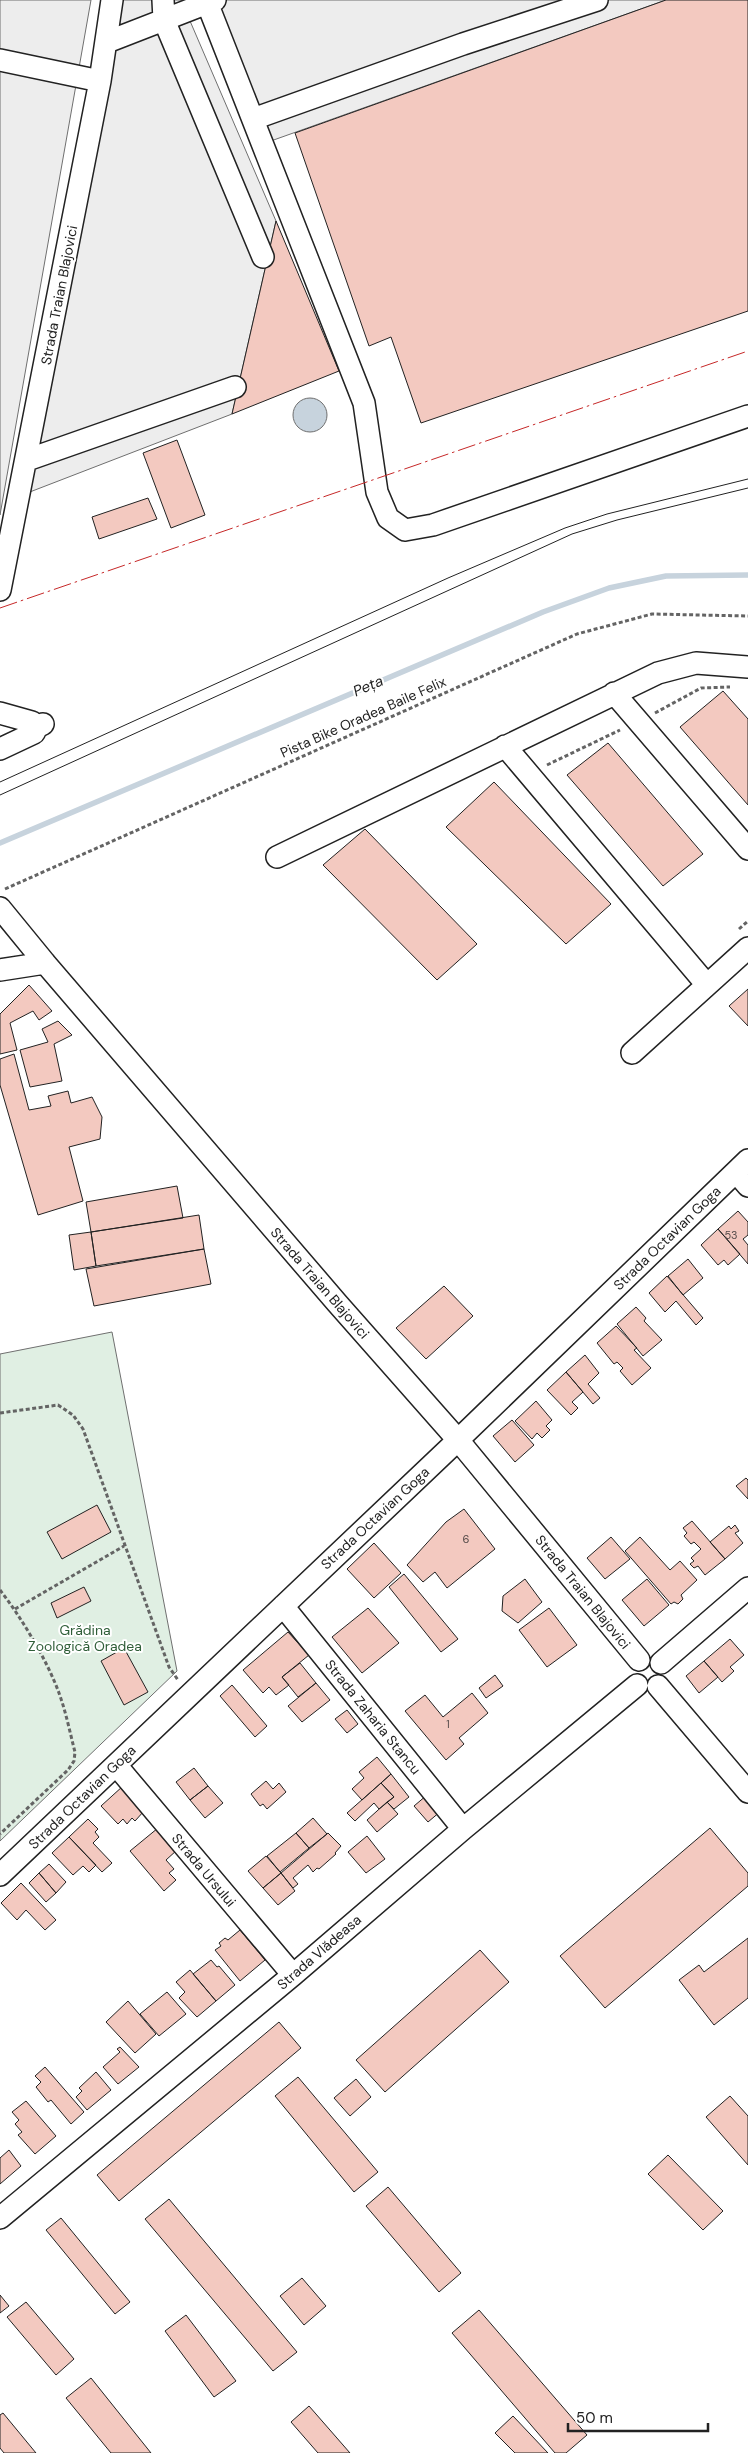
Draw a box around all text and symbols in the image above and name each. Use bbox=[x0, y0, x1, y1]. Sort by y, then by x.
street label: Strada Traian Blajovici bbox=[37, 224, 81, 366]
water label: Peța bbox=[350, 671, 386, 701]
street label: Pista Bike Oradea Baile Felix bbox=[277, 672, 449, 762]
street label: Strada Octavian Goga bbox=[610, 1182, 724, 1294]
street label: Strada Traian Blajovici bbox=[267, 1224, 373, 1342]
house number: 53 bbox=[724, 1228, 738, 1242]
street label: Strada Octavian Goga bbox=[317, 1463, 433, 1573]
street label: Strada Traian Blajovici bbox=[531, 1531, 635, 1653]
house number: 6 bbox=[463, 1532, 470, 1546]
park label: Grădina Zoologică Oradea bbox=[28, 1621, 142, 1655]
street label: Strada Zaharia Stancu bbox=[321, 1656, 425, 1778]
house number: 1 bbox=[446, 1717, 450, 1731]
street label: Strada Octavian Goga bbox=[25, 1741, 139, 1853]
street label: Strada Ursului bbox=[168, 1830, 240, 1910]
street label: Strada Vlădeasa bbox=[273, 1911, 365, 1993]
scale bar bbox=[568, 2400, 708, 2432]
text: 50 m bbox=[576, 2408, 613, 2428]

